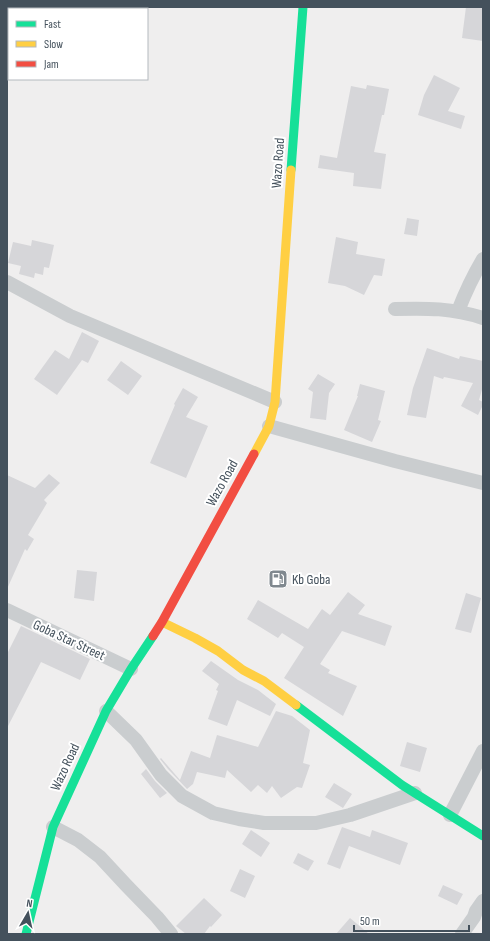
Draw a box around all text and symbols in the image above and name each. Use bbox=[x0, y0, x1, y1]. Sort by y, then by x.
legend bbox=[8, 8, 148, 80]
text: Fast bbox=[44, 17, 61, 32]
text: Slow bbox=[44, 37, 63, 52]
text: Jam bbox=[43, 57, 59, 72]
street label: Wazo Road bbox=[268, 137, 288, 189]
street label: Wazo Road bbox=[202, 457, 242, 509]
fuel station icon: Kb Goba bbox=[267, 568, 289, 590]
place label: Kb Goba bbox=[292, 571, 330, 588]
street label: Goba Star Street bbox=[30, 616, 108, 664]
street label: Wazo Road bbox=[47, 740, 83, 793]
north arrow bbox=[8, 893, 48, 933]
text: N bbox=[26, 897, 34, 911]
scale bar bbox=[354, 907, 469, 933]
text: 50 m bbox=[360, 914, 380, 929]

